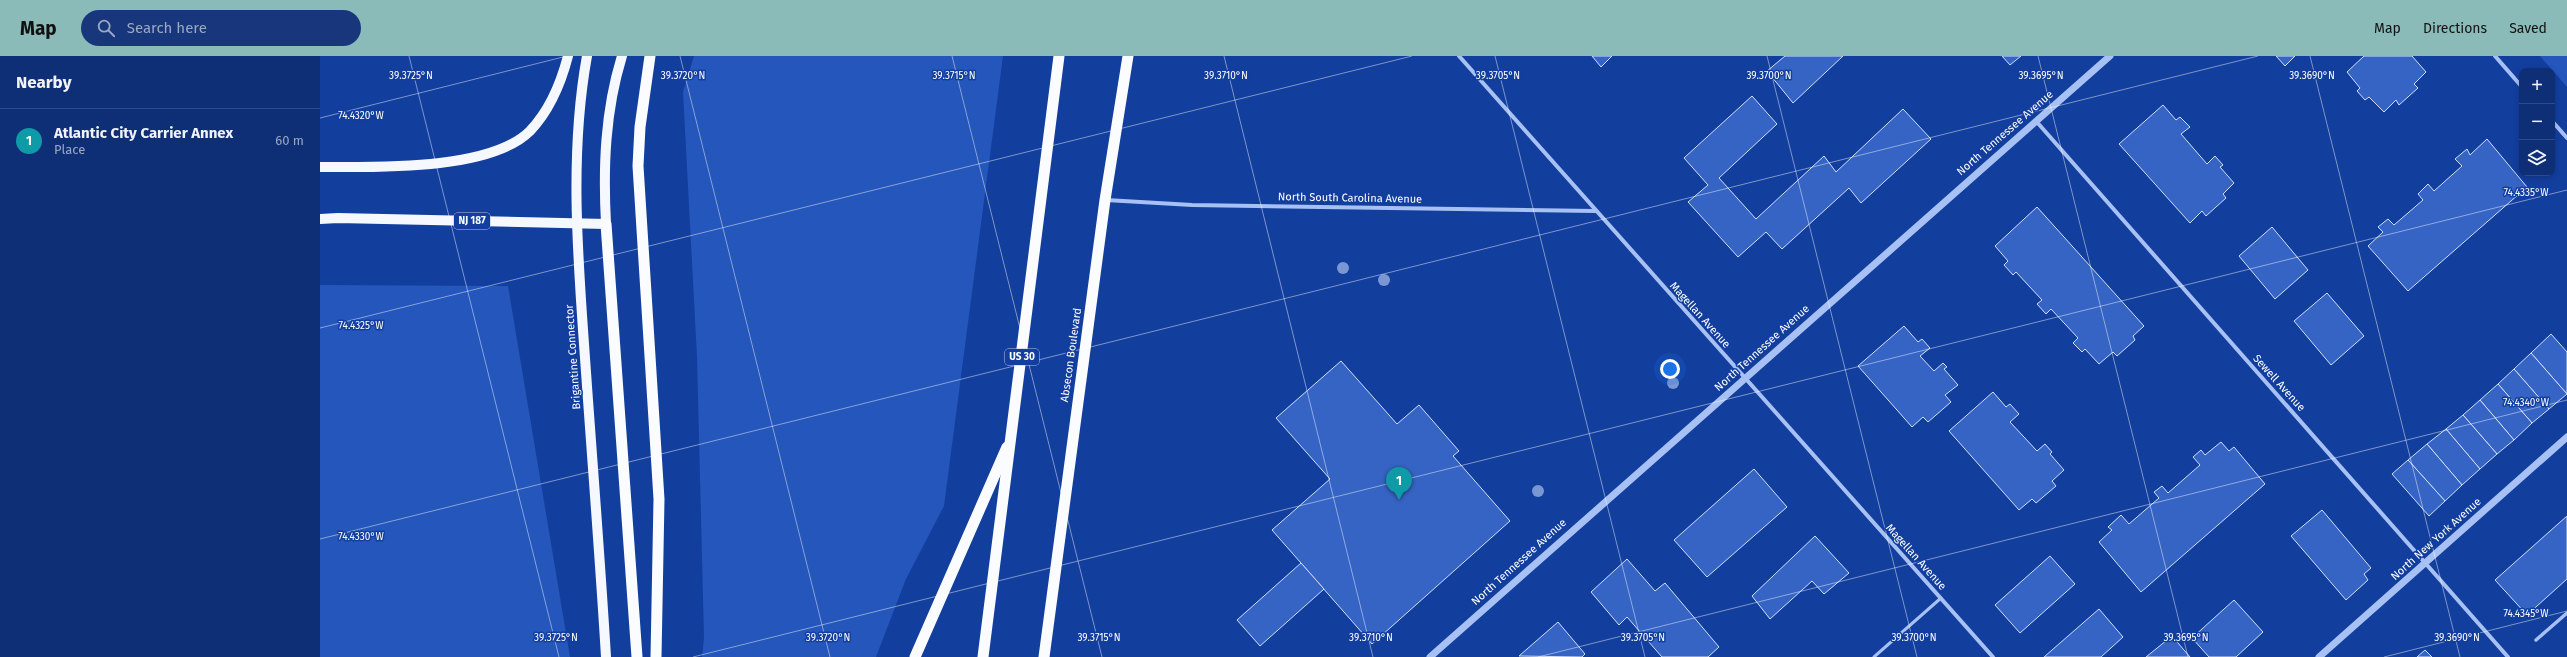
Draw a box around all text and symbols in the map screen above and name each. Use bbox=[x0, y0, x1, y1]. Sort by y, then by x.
search box bbox=[81, 10, 361, 46]
text: Map bbox=[20, 17, 57, 40]
icon: search bbox=[95, 17, 117, 39]
text: Search here bbox=[127, 19, 207, 37]
text: Map bbox=[2374, 20, 2401, 37]
text: Directions bbox=[2423, 20, 2487, 37]
text: Saved bbox=[2509, 20, 2547, 37]
map controls bbox=[2519, 68, 2555, 176]
button: + bbox=[2519, 68, 2555, 104]
text: 39.3725°N bbox=[389, 70, 433, 82]
text: 39.3720°N bbox=[661, 70, 705, 82]
text: 39.3715°N bbox=[932, 70, 976, 82]
text: 39.3710°N bbox=[1204, 70, 1248, 82]
text: 39.3705°N bbox=[1476, 70, 1520, 82]
text: 39.3700°N bbox=[1746, 70, 1792, 82]
text: 39.3695°N bbox=[2019, 70, 2064, 82]
text: 39.3690°N bbox=[2289, 70, 2335, 82]
text: Nearby bbox=[16, 72, 71, 93]
street label: North Tennessee Avenue bbox=[1954, 88, 2056, 178]
button: − bbox=[2519, 104, 2555, 140]
text: 74.4320°W bbox=[338, 110, 384, 122]
text: Atlantic City Carrier Annex bbox=[54, 124, 233, 142]
text: 1 bbox=[26, 133, 32, 148]
text: 60 m bbox=[275, 133, 304, 148]
button: layers bbox=[2519, 140, 2555, 176]
text: Place bbox=[54, 142, 85, 157]
text: 74.4335°W bbox=[2504, 187, 2549, 199]
street label: North South Carolina Avenue bbox=[1278, 190, 1422, 206]
road number: NJ 187 bbox=[454, 213, 490, 229]
street label: Magellan Avenue bbox=[1667, 279, 1733, 351]
street label: North Tennessee Avenue bbox=[1712, 302, 1812, 394]
street label: Brigantine Connector bbox=[563, 303, 583, 410]
street label: Absecon Boulevard bbox=[1058, 307, 1084, 403]
text: 74.4325°W bbox=[339, 320, 384, 332]
road number: US 30 bbox=[1005, 349, 1039, 365]
street label: Sewell Avenue bbox=[2250, 352, 2308, 414]
your location bbox=[1660, 359, 1680, 379]
text: 74.4340°W bbox=[2503, 397, 2550, 409]
pin: 1 bbox=[1386, 467, 1412, 500]
street label: North New York Avenue bbox=[2388, 495, 2484, 583]
street label: North Tennessee Avenue bbox=[1469, 516, 1569, 608]
street label: Magellan Avenue bbox=[1883, 521, 1949, 593]
text: 74.4330°W bbox=[338, 531, 385, 543]
text: 74.4345°W bbox=[2503, 608, 2549, 620]
text: 39.3725°N bbox=[534, 632, 578, 644]
text: 39.3720°N bbox=[806, 632, 850, 644]
text: 39.3715°N bbox=[1077, 632, 1121, 644]
text: 39.3710°N bbox=[1349, 632, 1393, 644]
text: 39.3705°N bbox=[1621, 632, 1665, 644]
text: 39.3700°N bbox=[1891, 632, 1937, 644]
text: 39.3695°N bbox=[2164, 632, 2209, 644]
text: 39.3690°N bbox=[2434, 632, 2480, 644]

